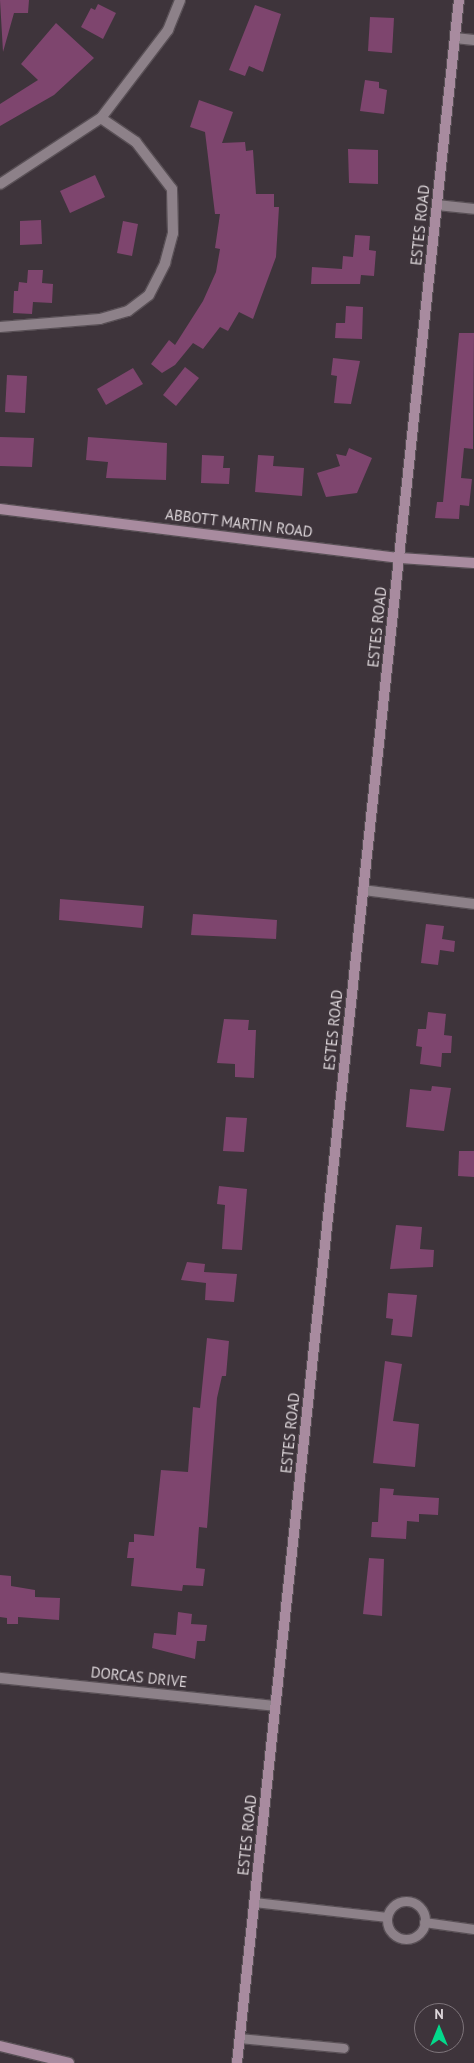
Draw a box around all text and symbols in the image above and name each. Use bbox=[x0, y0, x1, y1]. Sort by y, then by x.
street label: ESTES ROAD bbox=[407, 184, 433, 266]
street label: ABBOTT MARTIN ROAD bbox=[164, 505, 314, 541]
street label: ESTES ROAD bbox=[364, 586, 390, 668]
street label: ESTES ROAD bbox=[320, 989, 346, 1071]
street label: ESTES ROAD bbox=[277, 1392, 303, 1474]
street label: DORCAS DRIVE bbox=[90, 1663, 188, 1691]
street label: ESTES ROAD bbox=[234, 1794, 260, 1876]
north arrow bbox=[414, 2003, 464, 2053]
text: N bbox=[434, 2005, 444, 2023]

